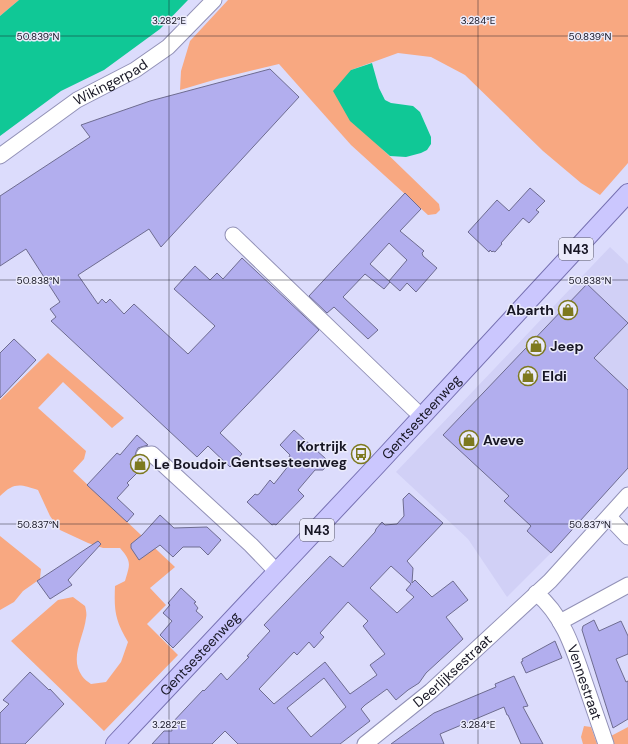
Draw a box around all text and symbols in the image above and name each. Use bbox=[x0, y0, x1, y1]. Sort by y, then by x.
text: 3.282°E bbox=[152, 14, 186, 27]
text: 3.284°E bbox=[461, 14, 496, 27]
text: 50.839°N bbox=[17, 30, 60, 43]
text: 50.839°N bbox=[569, 30, 612, 43]
street label: Wikingerpad bbox=[70, 55, 151, 109]
road number: N43 bbox=[559, 238, 593, 260]
text: 50.838°N bbox=[17, 274, 60, 287]
text: 50.838°N bbox=[569, 274, 612, 287]
shop icon: Abarth bbox=[557, 299, 579, 321]
place label: Abarth bbox=[506, 301, 554, 319]
shop icon: Jeep bbox=[525, 335, 547, 357]
place label: Jeep bbox=[550, 337, 584, 355]
shop icon: Eldi bbox=[517, 365, 539, 387]
place label: Eldi bbox=[542, 367, 567, 385]
street label: Gentsesteenweg bbox=[378, 371, 465, 463]
shop icon: Aveve bbox=[458, 429, 480, 451]
place label: Aveve bbox=[483, 431, 524, 449]
place label: Kortrijk Gentsesteenweg bbox=[231, 437, 347, 471]
bus stop icon: Kortrijk Gentsesteenweg bbox=[350, 443, 372, 465]
shop icon: Le Boudoir bbox=[129, 453, 151, 475]
place label: Le Boudoir bbox=[154, 455, 227, 473]
text: 50.837°N bbox=[17, 518, 59, 531]
text: 50.837°N bbox=[569, 518, 611, 531]
road number: N43 bbox=[300, 519, 334, 541]
street label: Gentsesteenweg bbox=[156, 608, 244, 700]
street label: Deerlijksestraat bbox=[409, 630, 495, 711]
street label: Vennestraat bbox=[563, 642, 606, 722]
text: 3.282°E bbox=[152, 718, 186, 731]
text: 3.284°E bbox=[461, 718, 496, 731]

